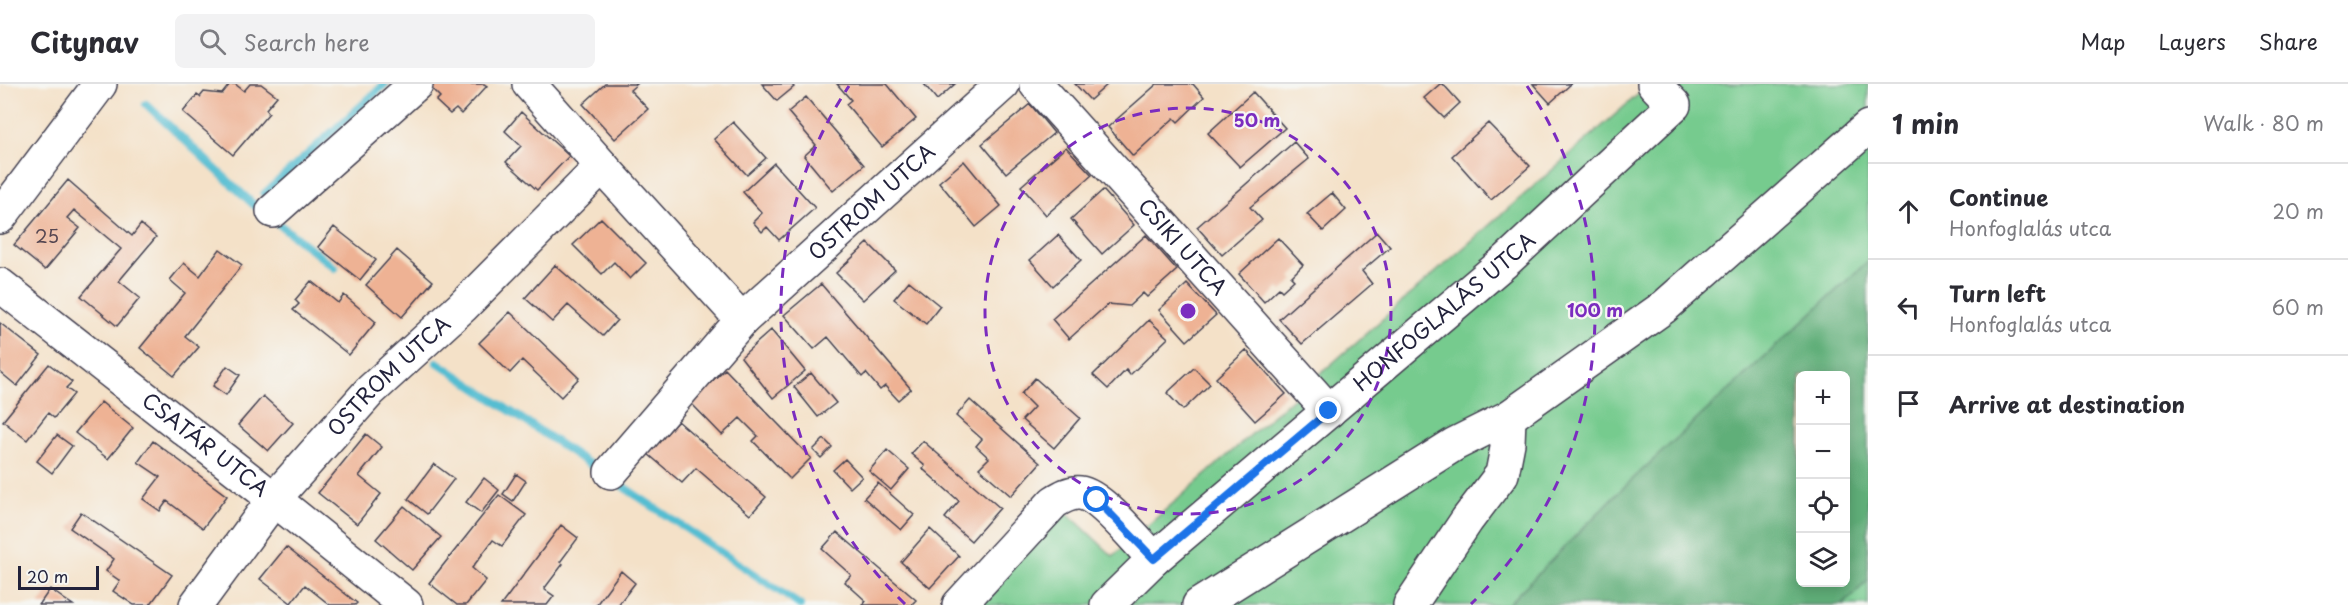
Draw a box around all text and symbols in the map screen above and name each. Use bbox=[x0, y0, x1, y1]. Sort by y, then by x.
search box bbox=[175, 14, 595, 68]
text: Citynav bbox=[30, 20, 139, 63]
icon: search bbox=[196, 25, 229, 58]
text: Search here bbox=[244, 25, 370, 58]
text: Map bbox=[2081, 25, 2125, 57]
text: Layers bbox=[2158, 25, 2226, 57]
text: Share bbox=[2259, 25, 2318, 57]
text: 1 min bbox=[1892, 104, 1959, 143]
text: 50 m bbox=[1234, 106, 1280, 133]
text: Walk · 80 m bbox=[2203, 108, 2324, 138]
street label: OSTROM UTCA bbox=[800, 135, 941, 267]
text: Continue bbox=[1949, 180, 2048, 213]
street label: CSIKI UTCA bbox=[1131, 190, 1236, 301]
icon: ahead bbox=[1892, 195, 1925, 228]
text: 20 m bbox=[2272, 196, 2324, 226]
text: Honfoglalás utca bbox=[1949, 213, 2111, 243]
house number: 25 bbox=[35, 222, 59, 249]
street label: HONFOGLALÁS UTCA bbox=[1345, 223, 1542, 398]
text: Turn left bbox=[1949, 276, 2046, 309]
icon: left bbox=[1892, 291, 1925, 324]
text: 60 m bbox=[2272, 292, 2324, 322]
text: 100 m bbox=[1567, 296, 1623, 323]
centre of rings bbox=[1178, 301, 1198, 321]
street label: OSTROM UTCA bbox=[319, 307, 457, 443]
text: Honfoglalás utca bbox=[1949, 309, 2111, 339]
map controls bbox=[1796, 371, 1850, 587]
button: + bbox=[1796, 371, 1850, 425]
street label: CSATÁR UTCA bbox=[136, 384, 277, 503]
icon: arrive bbox=[1892, 387, 1925, 420]
text: Arrive at destination bbox=[1949, 387, 2185, 420]
route end bbox=[1315, 397, 1341, 423]
button: − bbox=[1796, 425, 1850, 479]
button: locate bbox=[1796, 479, 1850, 533]
route start bbox=[1083, 486, 1109, 512]
button: layers bbox=[1796, 533, 1850, 587]
scale bar bbox=[18, 563, 99, 590]
text: 20 m bbox=[27, 564, 68, 588]

